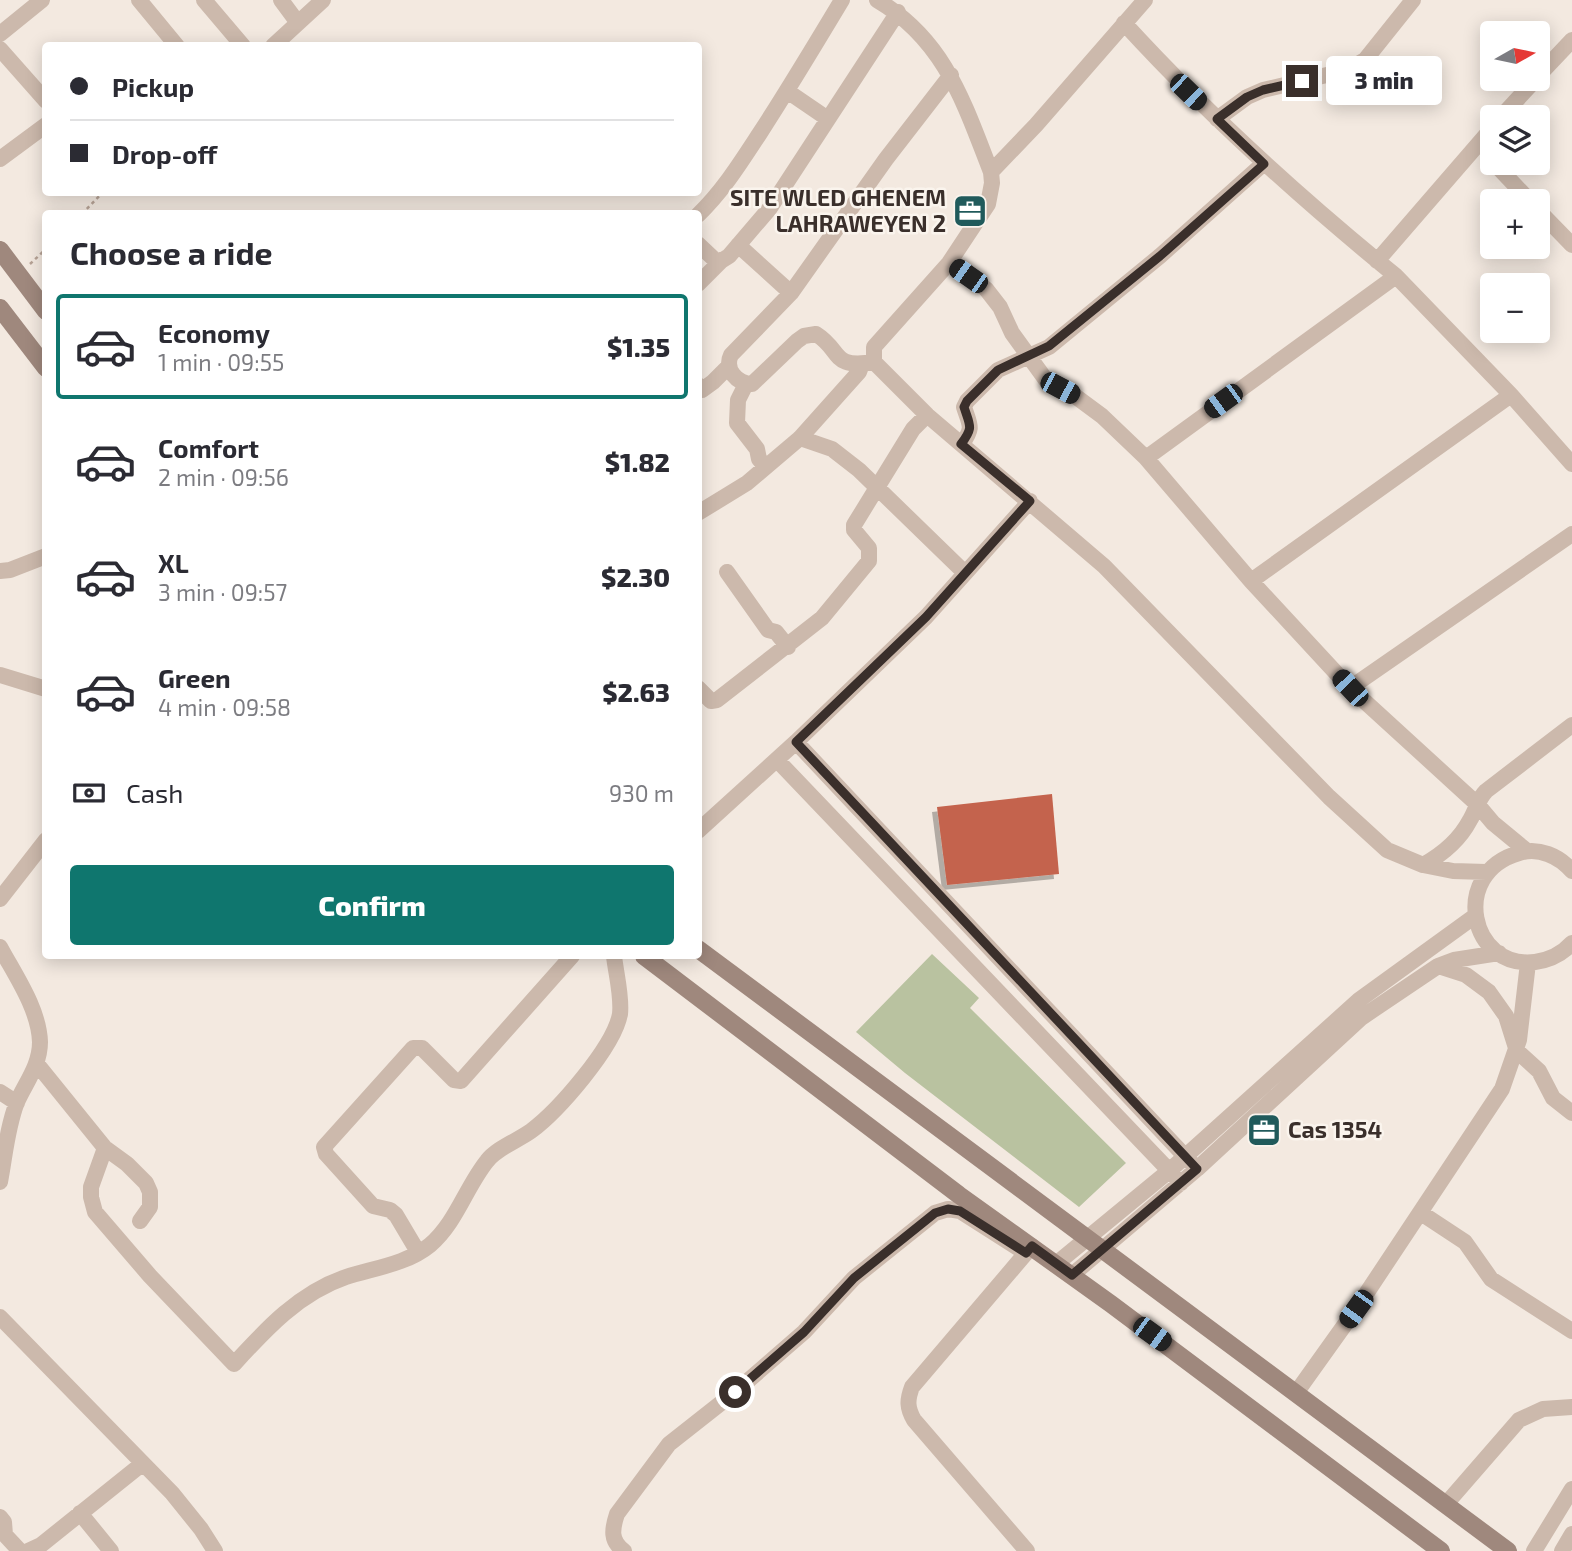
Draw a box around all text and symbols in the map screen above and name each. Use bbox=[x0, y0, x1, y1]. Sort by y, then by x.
north arrow bbox=[1480, 21, 1550, 91]
map controls bbox=[1480, 21, 1550, 343]
callout: 3 min bbox=[1326, 56, 1442, 106]
route end bbox=[1286, 65, 1318, 97]
text: 3 min bbox=[1354, 66, 1414, 94]
car bbox=[1166, 70, 1211, 114]
text: Pickup bbox=[112, 71, 194, 102]
button: layers bbox=[1480, 105, 1550, 175]
text: Drop-off bbox=[112, 138, 217, 169]
place label: SITE WLED GHENEM LAHRAWEYEN 2 bbox=[730, 183, 946, 237]
button: + bbox=[1480, 189, 1550, 259]
office icon: SITE WLED GHENEM LAHRAWEYEN 2 bbox=[951, 192, 989, 230]
text: Choose a ride bbox=[70, 233, 273, 271]
car bbox=[945, 255, 992, 297]
button: − bbox=[1480, 273, 1550, 343]
icon: car bbox=[74, 315, 137, 378]
text: Economy bbox=[158, 317, 270, 348]
text: $1.35 bbox=[607, 331, 670, 362]
text: 1 min · 09:55 bbox=[158, 348, 284, 376]
car bbox=[1037, 369, 1084, 407]
car bbox=[1200, 380, 1247, 422]
icon: car bbox=[74, 430, 137, 493]
text: Comfort bbox=[158, 432, 259, 463]
text: $1.82 bbox=[605, 446, 670, 477]
text: 2 min · 09:56 bbox=[158, 463, 289, 491]
icon: car bbox=[74, 545, 137, 608]
text: XL bbox=[158, 547, 189, 578]
text: $2.30 bbox=[601, 561, 670, 592]
text: 3 min · 09:57 bbox=[158, 578, 287, 606]
icon: car bbox=[74, 660, 137, 723]
text: Green bbox=[158, 662, 231, 693]
car bbox=[1328, 665, 1373, 711]
text: $2.63 bbox=[602, 676, 670, 707]
text: 4 min · 09:58 bbox=[158, 693, 291, 721]
icon: cash bbox=[70, 774, 108, 812]
text: Cash bbox=[126, 777, 183, 808]
text: 930 m bbox=[609, 779, 674, 807]
button: Confirm bbox=[70, 865, 674, 945]
office icon: Cas 1354 bbox=[1245, 1111, 1283, 1149]
place label: Cas 1354 bbox=[1288, 1115, 1382, 1143]
car bbox=[1336, 1286, 1377, 1332]
car bbox=[1129, 1313, 1176, 1355]
route start bbox=[719, 1376, 751, 1408]

